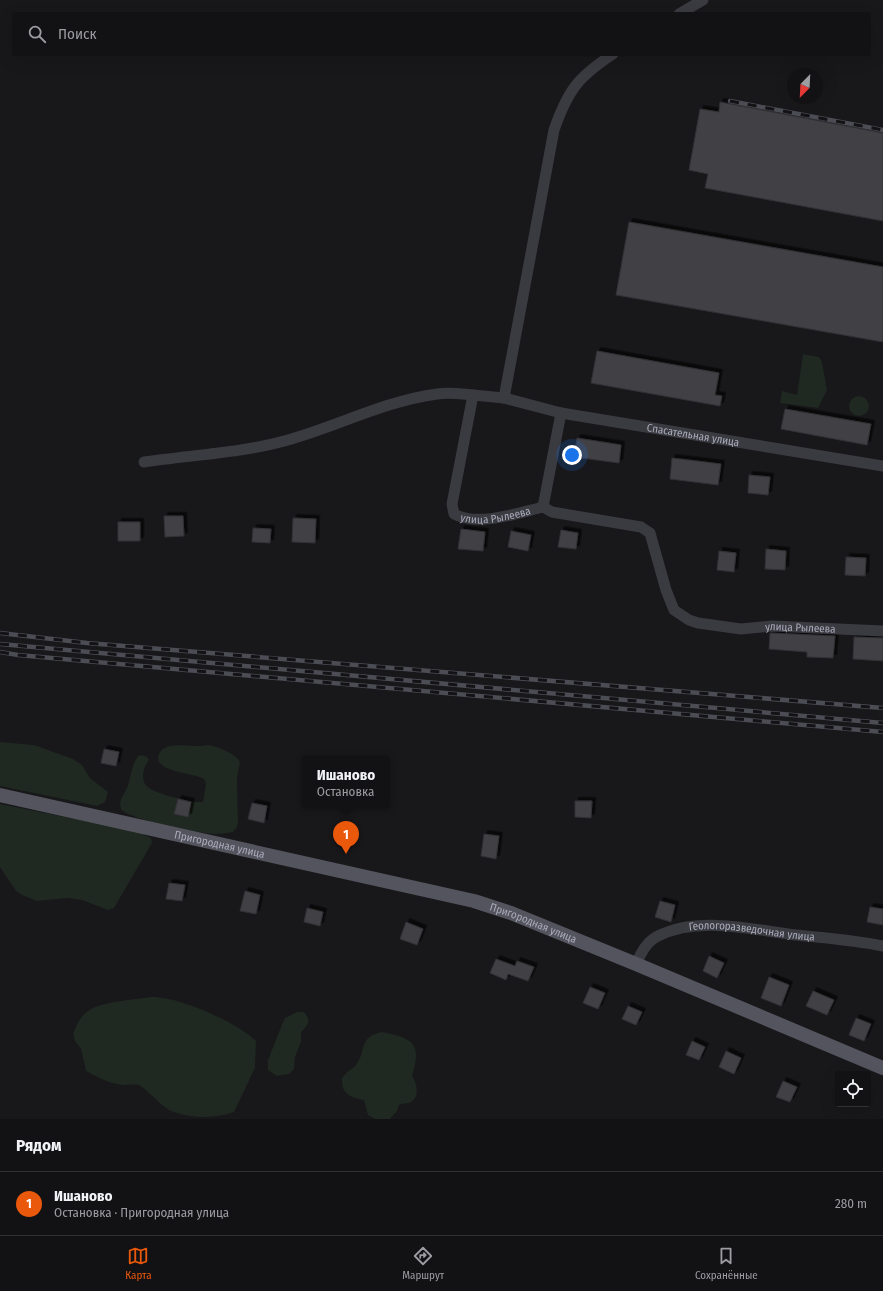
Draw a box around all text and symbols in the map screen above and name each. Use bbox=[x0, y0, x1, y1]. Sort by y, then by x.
search box bbox=[12, 12, 871, 56]
icon: search bbox=[26, 23, 48, 45]
text: Поиск bbox=[58, 25, 96, 43]
north arrow bbox=[787, 68, 823, 104]
street label: Спасательная улица bbox=[646, 421, 740, 449]
your location bbox=[562, 445, 582, 465]
street label: улица Рылеева bbox=[459, 504, 532, 526]
street label: улица Рылеева bbox=[765, 619, 836, 635]
popup bbox=[302, 756, 390, 808]
text: Ишаново bbox=[317, 766, 375, 784]
text: Остановка bbox=[317, 784, 374, 799]
pin: 1 bbox=[333, 821, 359, 854]
street label: Пригородная улица bbox=[173, 828, 266, 861]
street label: Пригородная улица bbox=[488, 900, 579, 946]
street label: Геологоразведочная улица bbox=[688, 919, 815, 943]
map controls bbox=[835, 1071, 871, 1107]
button: locate bbox=[835, 1071, 871, 1107]
text: Рядом bbox=[16, 1135, 61, 1156]
text: Ишаново bbox=[54, 1187, 113, 1205]
text: 1 bbox=[26, 1196, 32, 1211]
text: 280 m bbox=[835, 1196, 867, 1211]
text: Остановка · Пригородная улица bbox=[54, 1205, 229, 1220]
tab: Карта bbox=[125, 1245, 152, 1282]
tab: Маршрут bbox=[402, 1245, 444, 1282]
tab: Сохранённые bbox=[695, 1245, 758, 1282]

